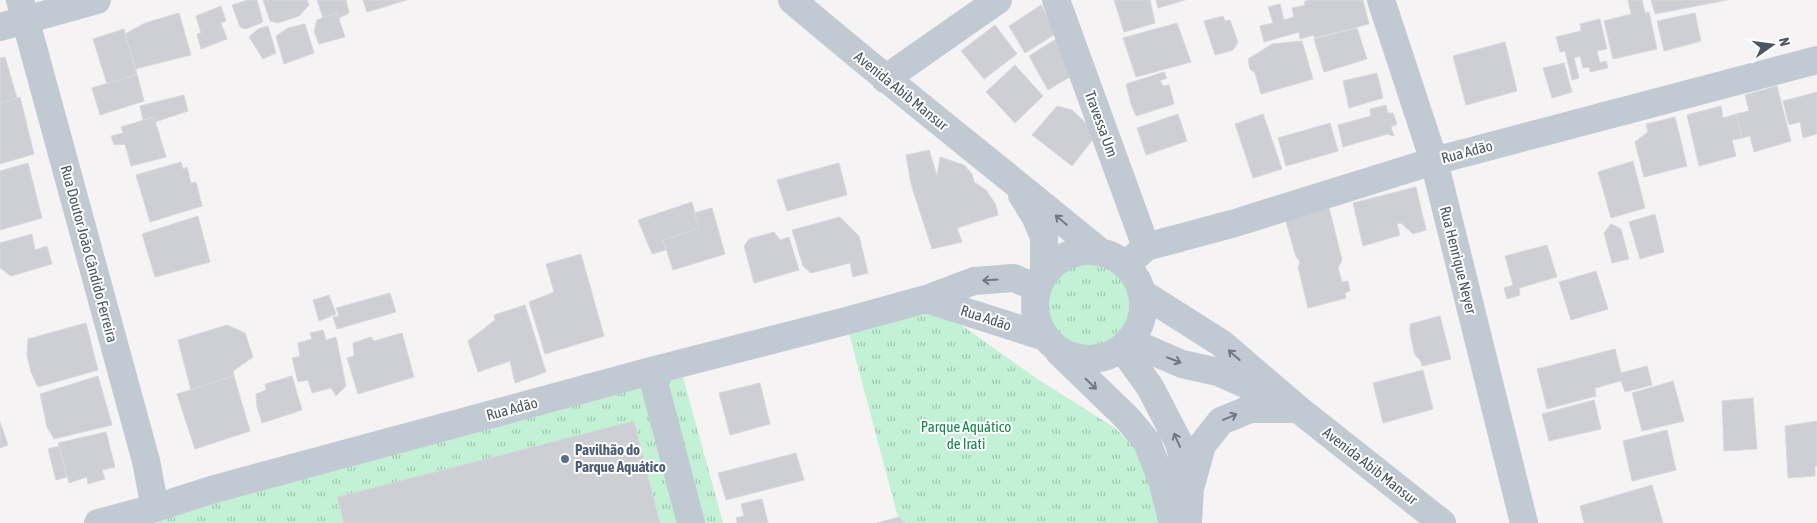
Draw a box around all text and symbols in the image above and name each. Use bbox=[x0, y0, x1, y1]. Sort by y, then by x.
north arrow bbox=[1747, 20, 1797, 70]
text: N bbox=[1776, 36, 1793, 48]
street label: Avenida Abib Mansur bbox=[851, 48, 952, 134]
street label: Travessa Um bbox=[1082, 89, 1121, 159]
street label: Rua Adão bbox=[1439, 137, 1494, 166]
street label: Rua Doutor João Cândido Ferreira bbox=[58, 163, 121, 344]
street label: Rua Henrique Neyer bbox=[1437, 204, 1480, 316]
one-way arrow bbox=[1055, 215, 1068, 226]
one-way arrow bbox=[983, 275, 999, 284]
street label: Rua Adão bbox=[959, 301, 1014, 334]
one-way arrow bbox=[1228, 349, 1241, 360]
one-way arrow bbox=[1166, 356, 1181, 366]
one-way arrow bbox=[1084, 377, 1096, 389]
street label: Rua Adão bbox=[484, 394, 539, 423]
one-way arrow bbox=[1222, 412, 1237, 422]
park label: Parque Aquático de Irati bbox=[921, 418, 1011, 452]
street label: Avenida Abib Mansur bbox=[1320, 423, 1421, 508]
one-way arrow bbox=[1171, 433, 1181, 448]
place label: Pavilhão do Parque Aquático bbox=[575, 441, 666, 475]
marker: Pavilhão do Parque Aquático bbox=[559, 453, 571, 465]

